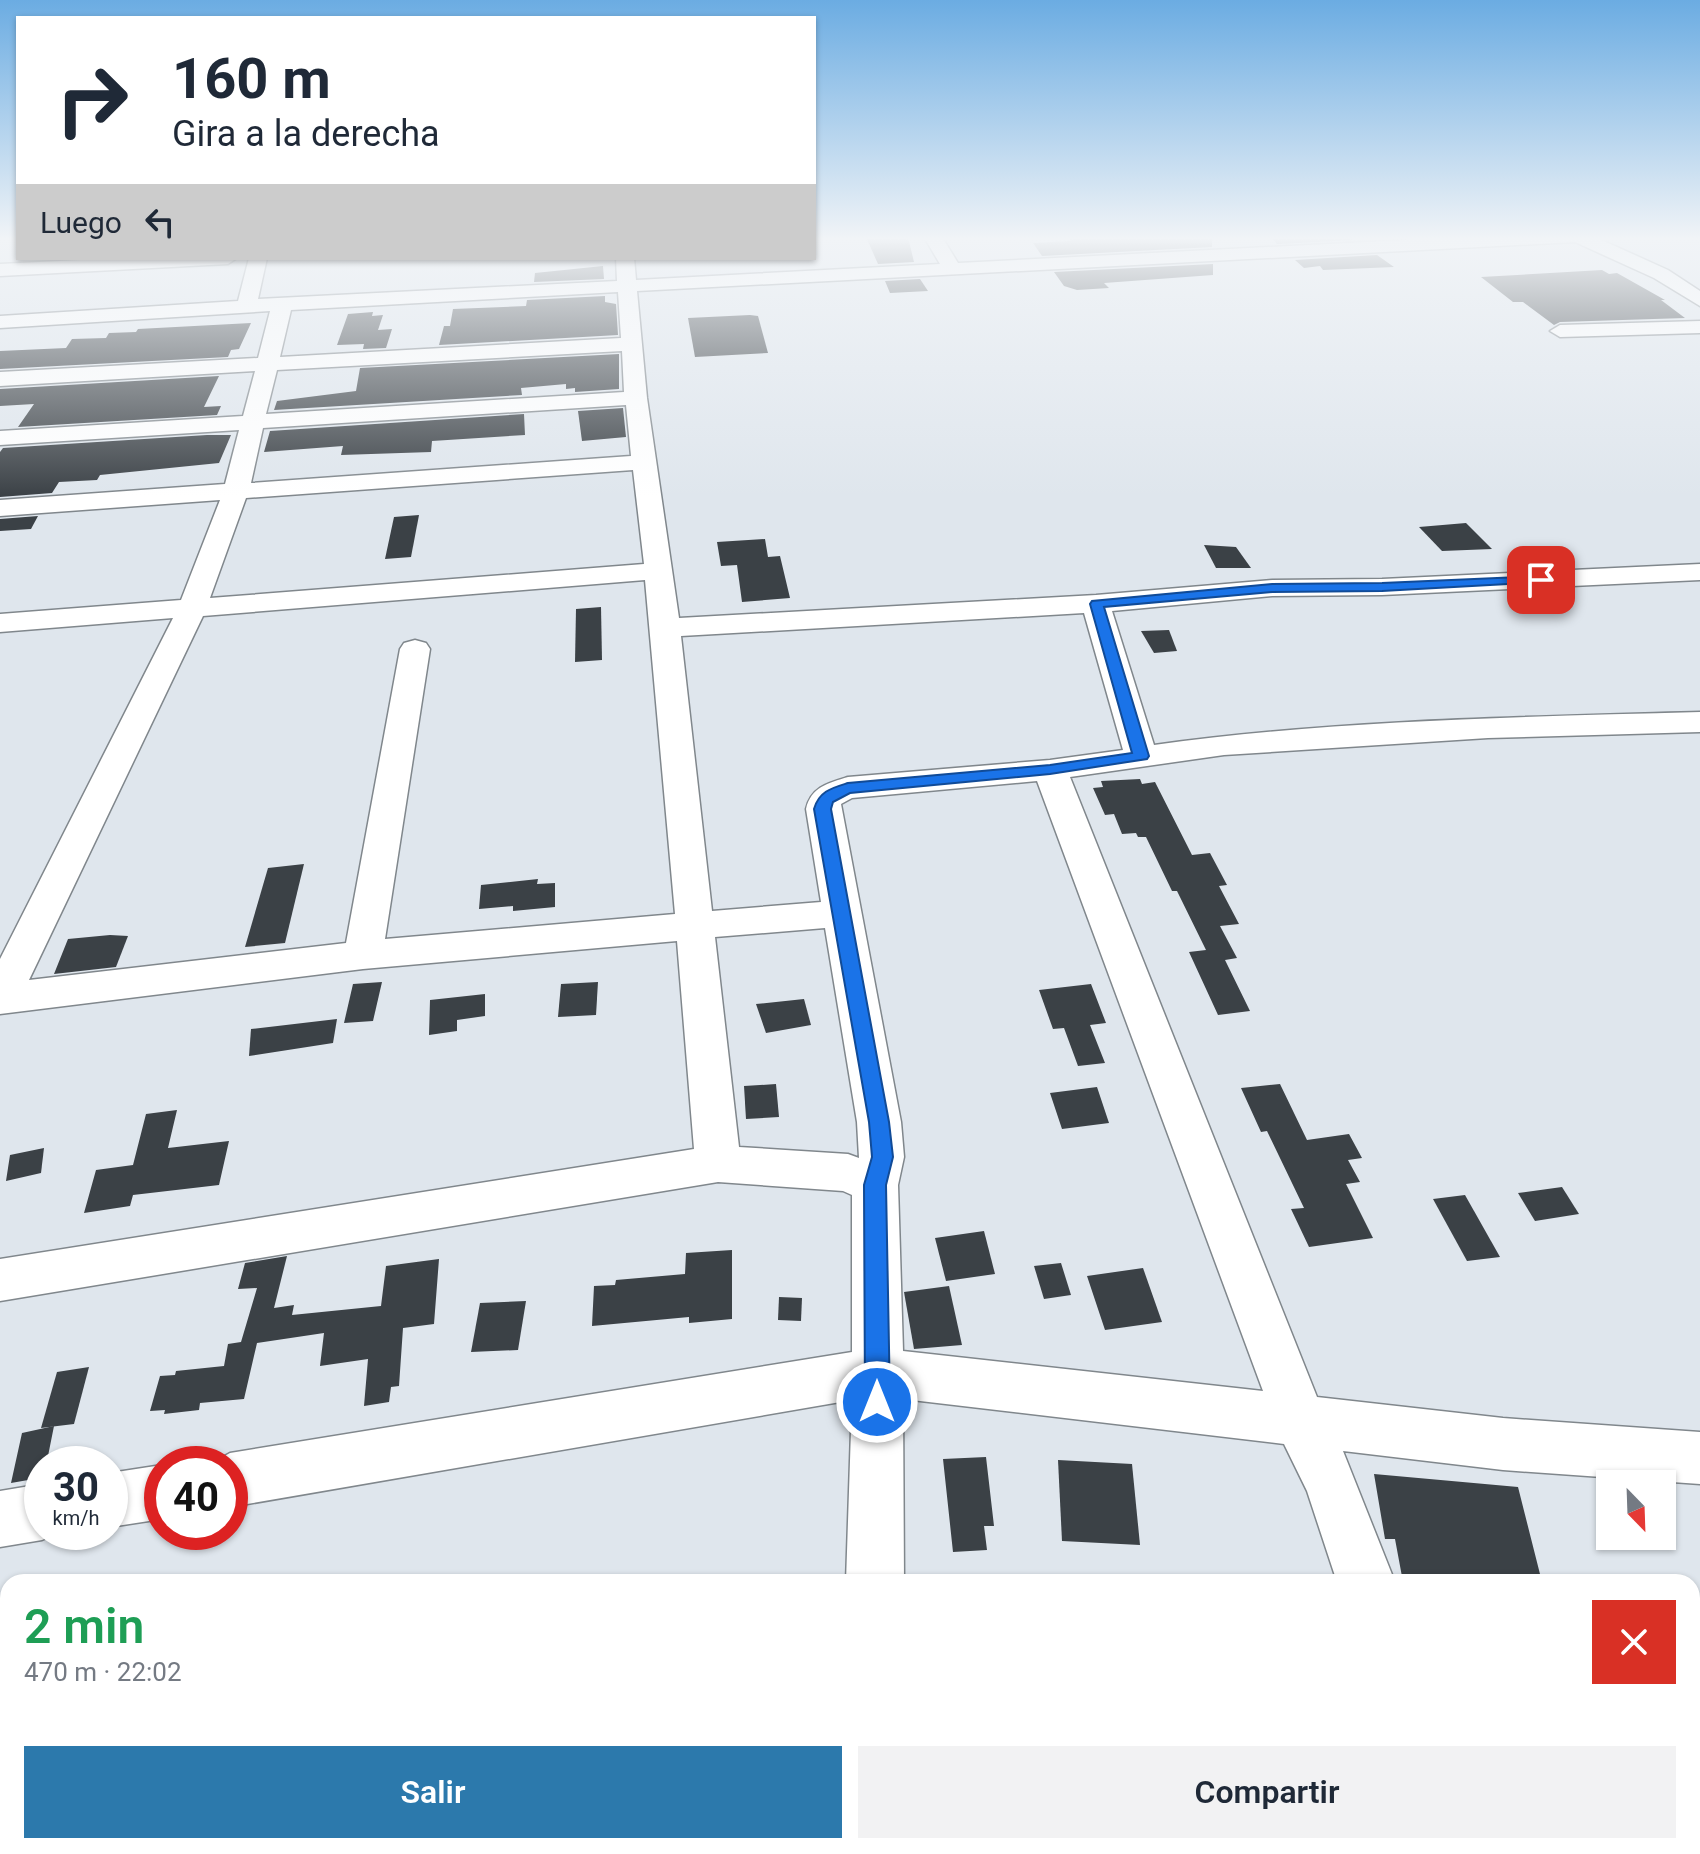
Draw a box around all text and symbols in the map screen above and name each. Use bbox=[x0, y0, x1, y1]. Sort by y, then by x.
text: 160 m bbox=[172, 46, 331, 112]
icon: right bbox=[40, 48, 144, 152]
text: Gira a la derecha bbox=[172, 113, 440, 155]
icon: left bbox=[138, 200, 182, 244]
text: Luego bbox=[40, 205, 122, 240]
pin bbox=[1507, 546, 1575, 614]
icon: arrive bbox=[1519, 558, 1563, 602]
position arrow bbox=[835, 1360, 919, 1444]
speed limit sign: 40 bbox=[144, 1446, 248, 1550]
text: 30 bbox=[53, 1464, 99, 1511]
north arrow bbox=[1596, 1470, 1676, 1550]
map controls bbox=[1596, 1470, 1676, 1550]
text: km/h bbox=[53, 1506, 99, 1530]
text: 2 min bbox=[24, 1598, 144, 1655]
button: close bbox=[1592, 1600, 1676, 1684]
text: 470 m · 22:02 bbox=[24, 1657, 182, 1687]
button: Salir bbox=[24, 1746, 842, 1838]
button: Compartir bbox=[858, 1746, 1676, 1838]

